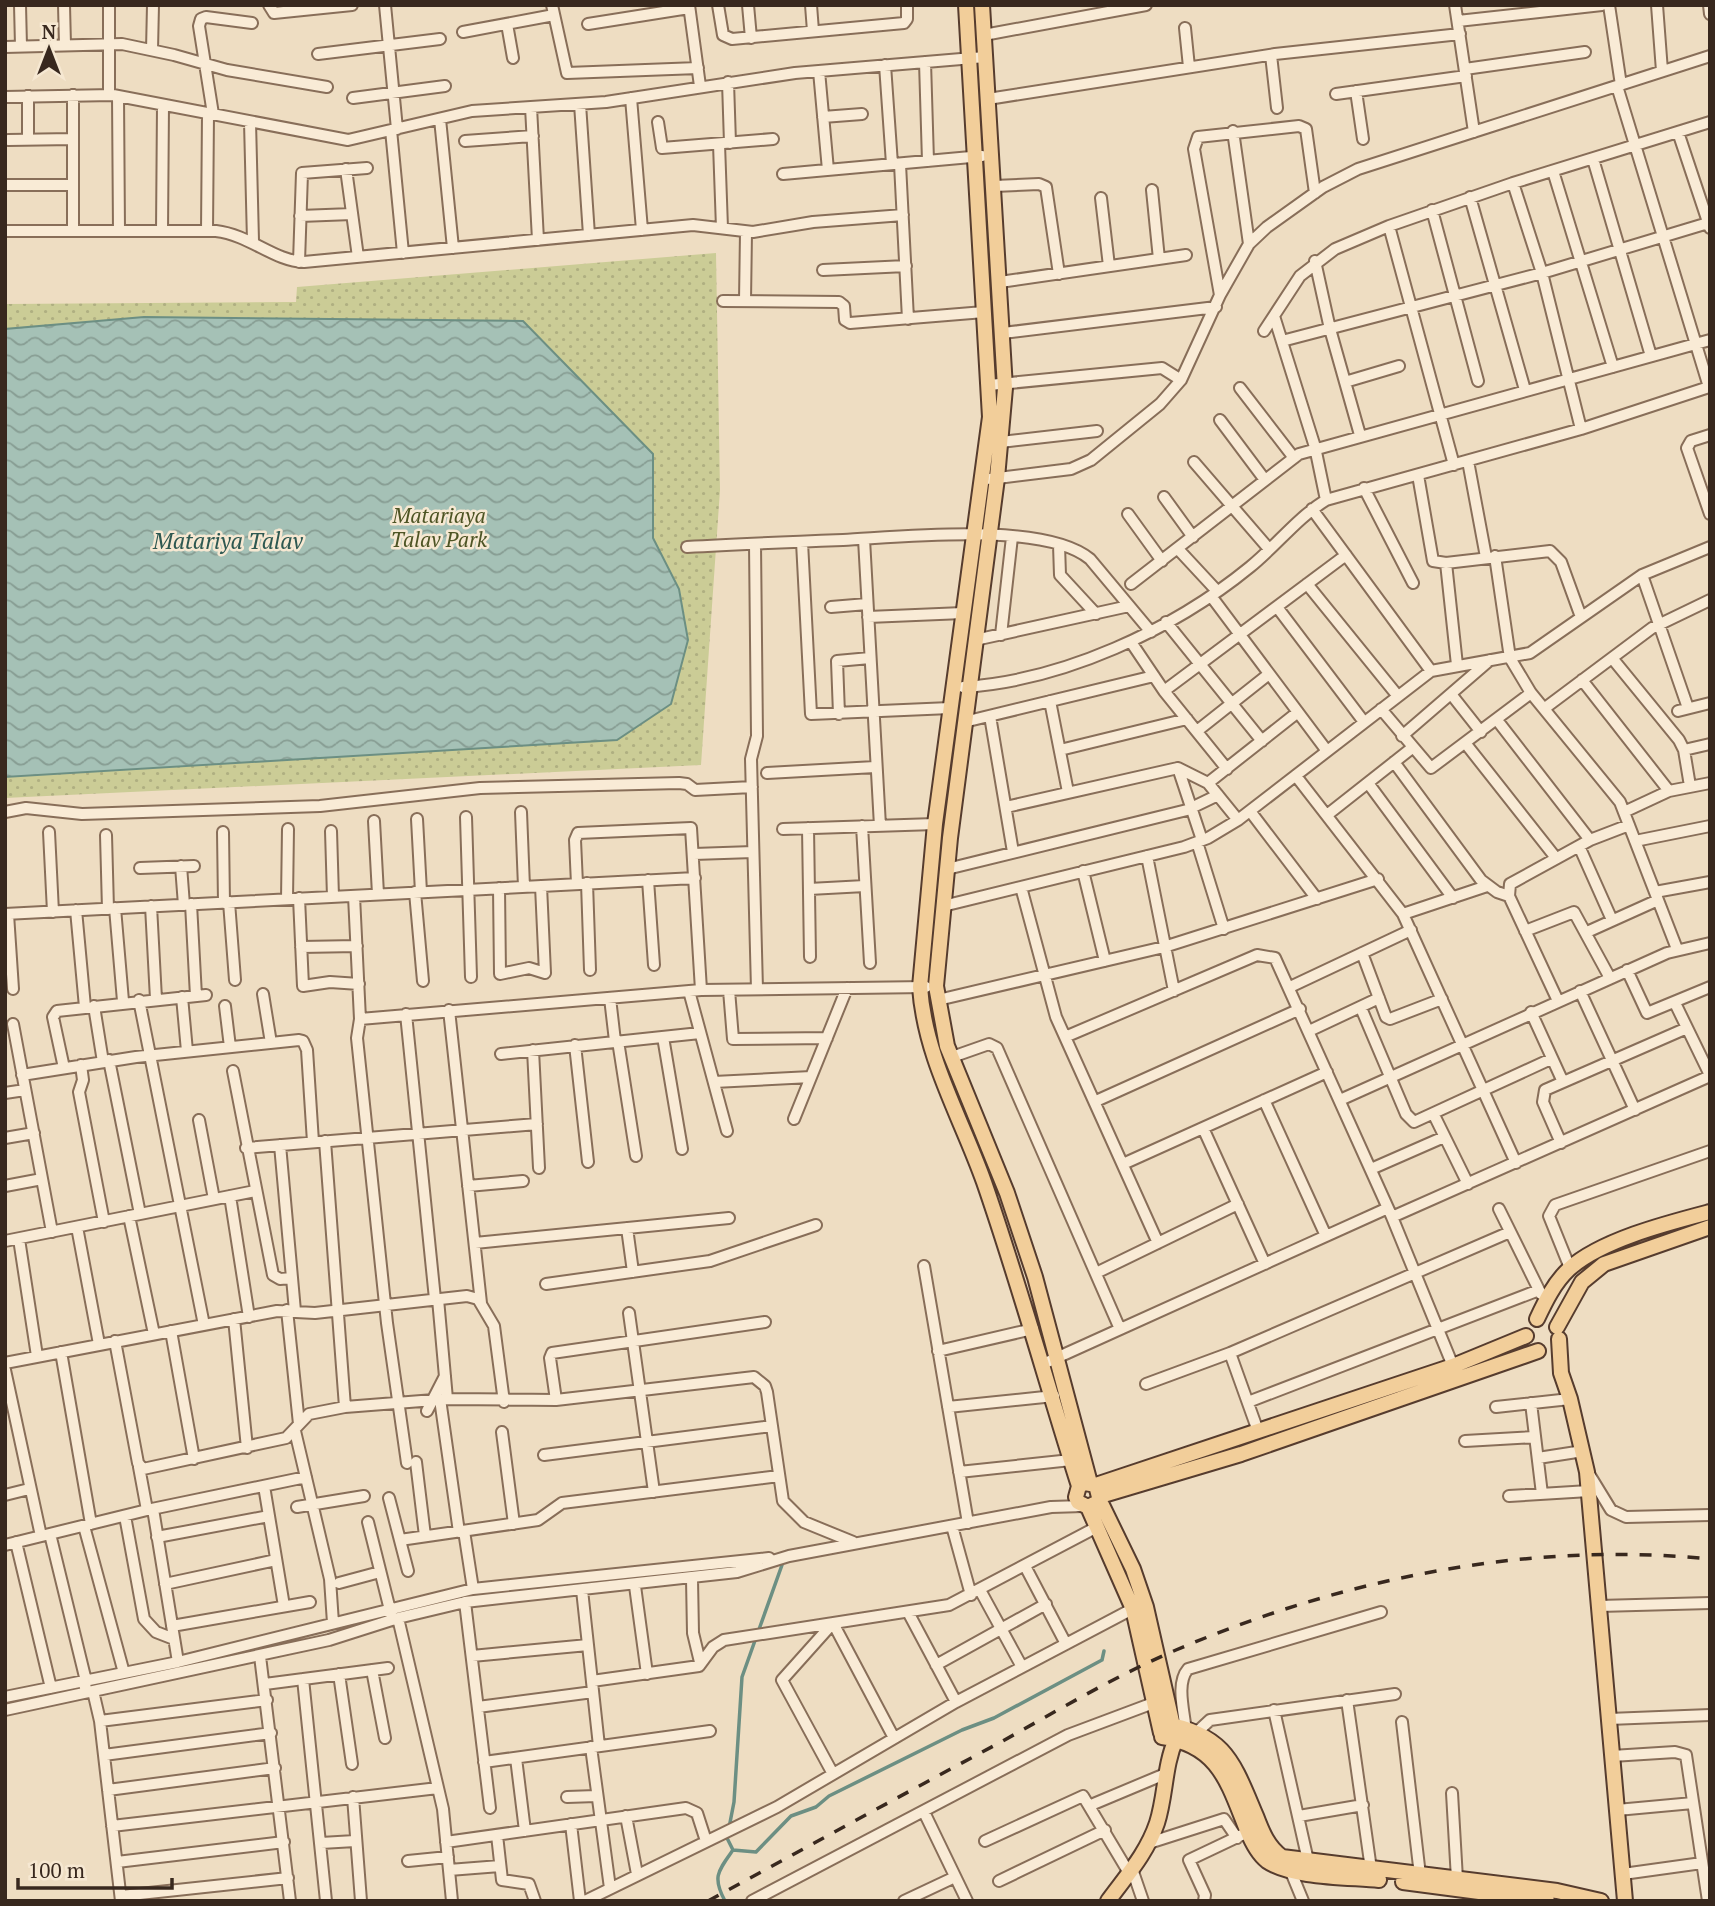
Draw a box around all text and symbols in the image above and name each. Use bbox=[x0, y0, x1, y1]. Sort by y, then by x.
north arrow bbox=[14, 14, 84, 84]
text: N bbox=[42, 19, 57, 44]
park label: Matariaya Talav Park bbox=[391, 501, 488, 553]
water label: Matariya Talav bbox=[152, 525, 304, 556]
scale bar bbox=[18, 1846, 172, 1890]
text: 100 m bbox=[28, 1856, 85, 1884]

